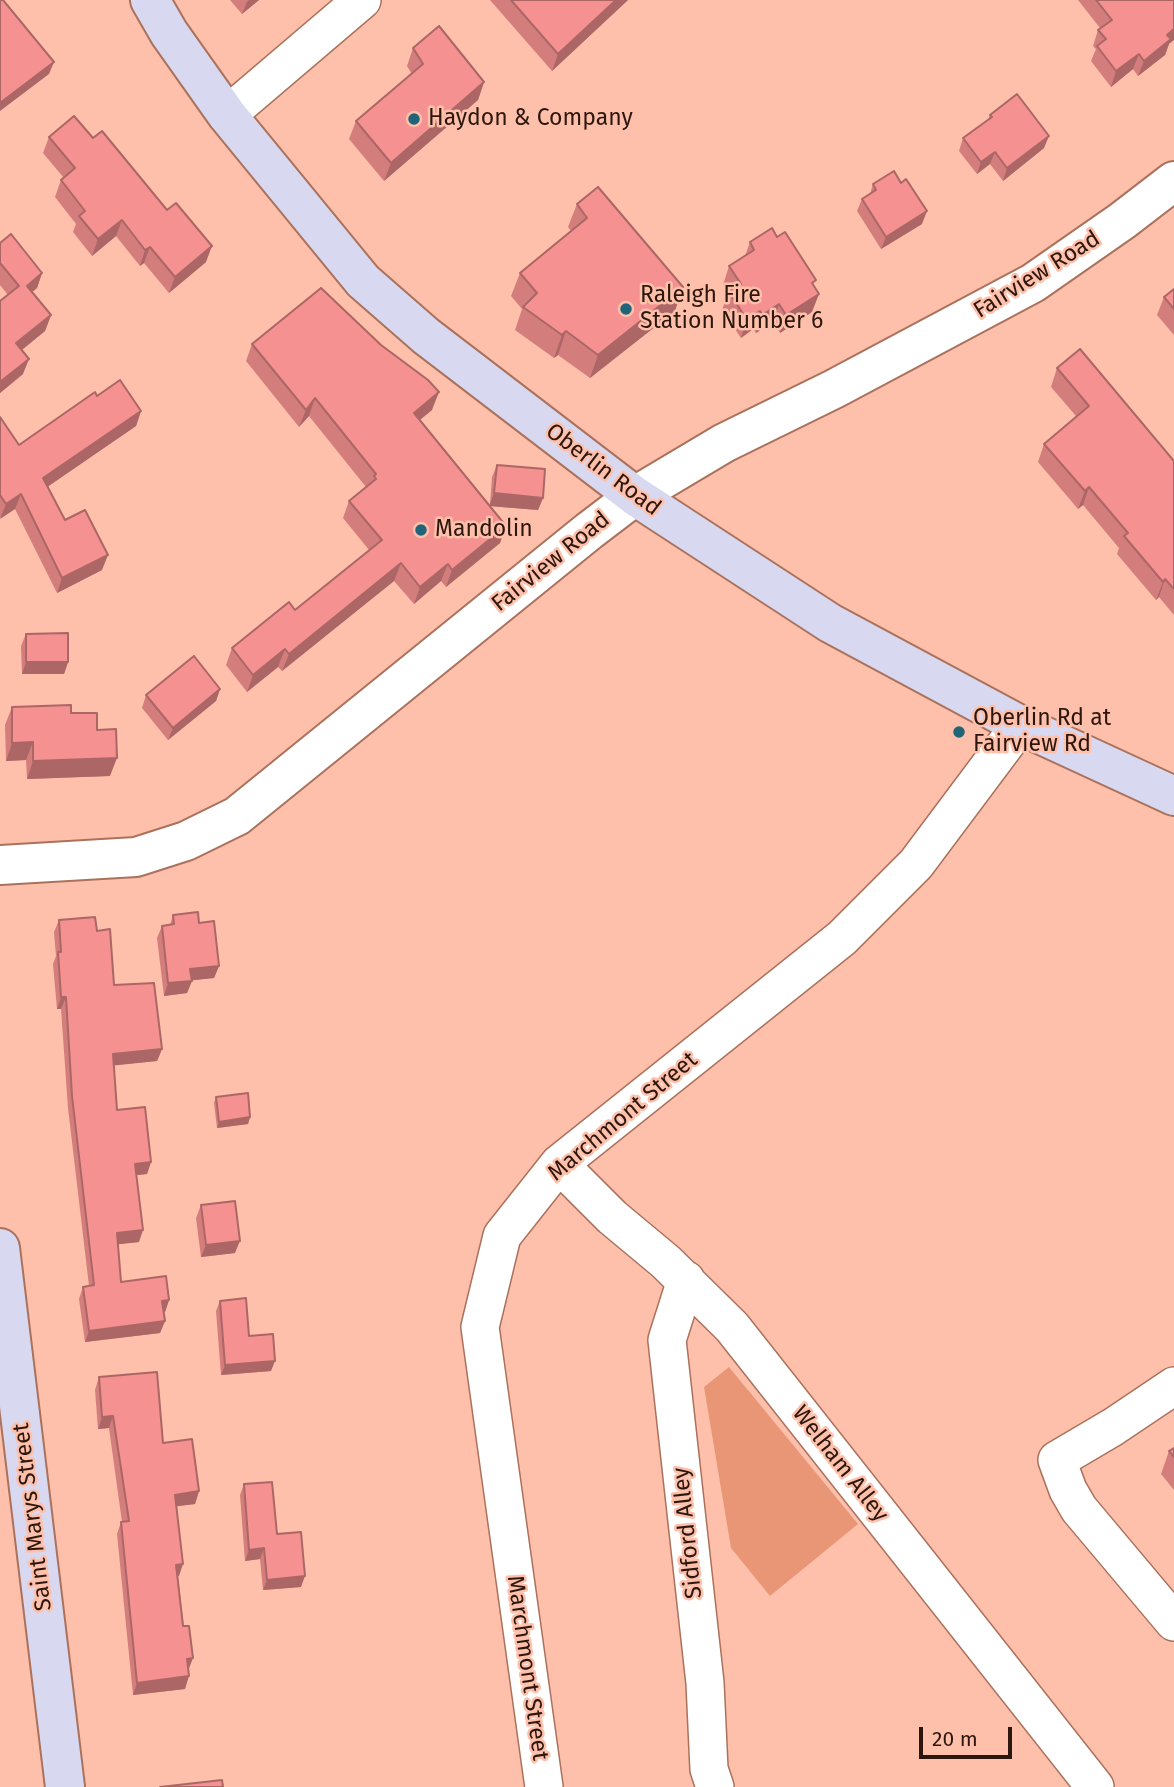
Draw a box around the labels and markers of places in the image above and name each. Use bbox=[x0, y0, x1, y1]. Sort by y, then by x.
place label: Haydon & Company bbox=[428, 105, 633, 133]
marker: Haydon & Company bbox=[406, 111, 422, 127]
place label: Raleigh Fire Station Number 6 bbox=[640, 282, 823, 336]
marker: Raleigh Fire Station Number 6 bbox=[618, 301, 634, 317]
place label: Mandolin bbox=[435, 516, 533, 544]
marker: Mandolin bbox=[413, 522, 429, 538]
place label: Oberlin Rd at Fairview Rd bbox=[973, 705, 1111, 759]
marker: Oberlin Rd at Fairview Rd bbox=[951, 724, 967, 740]

